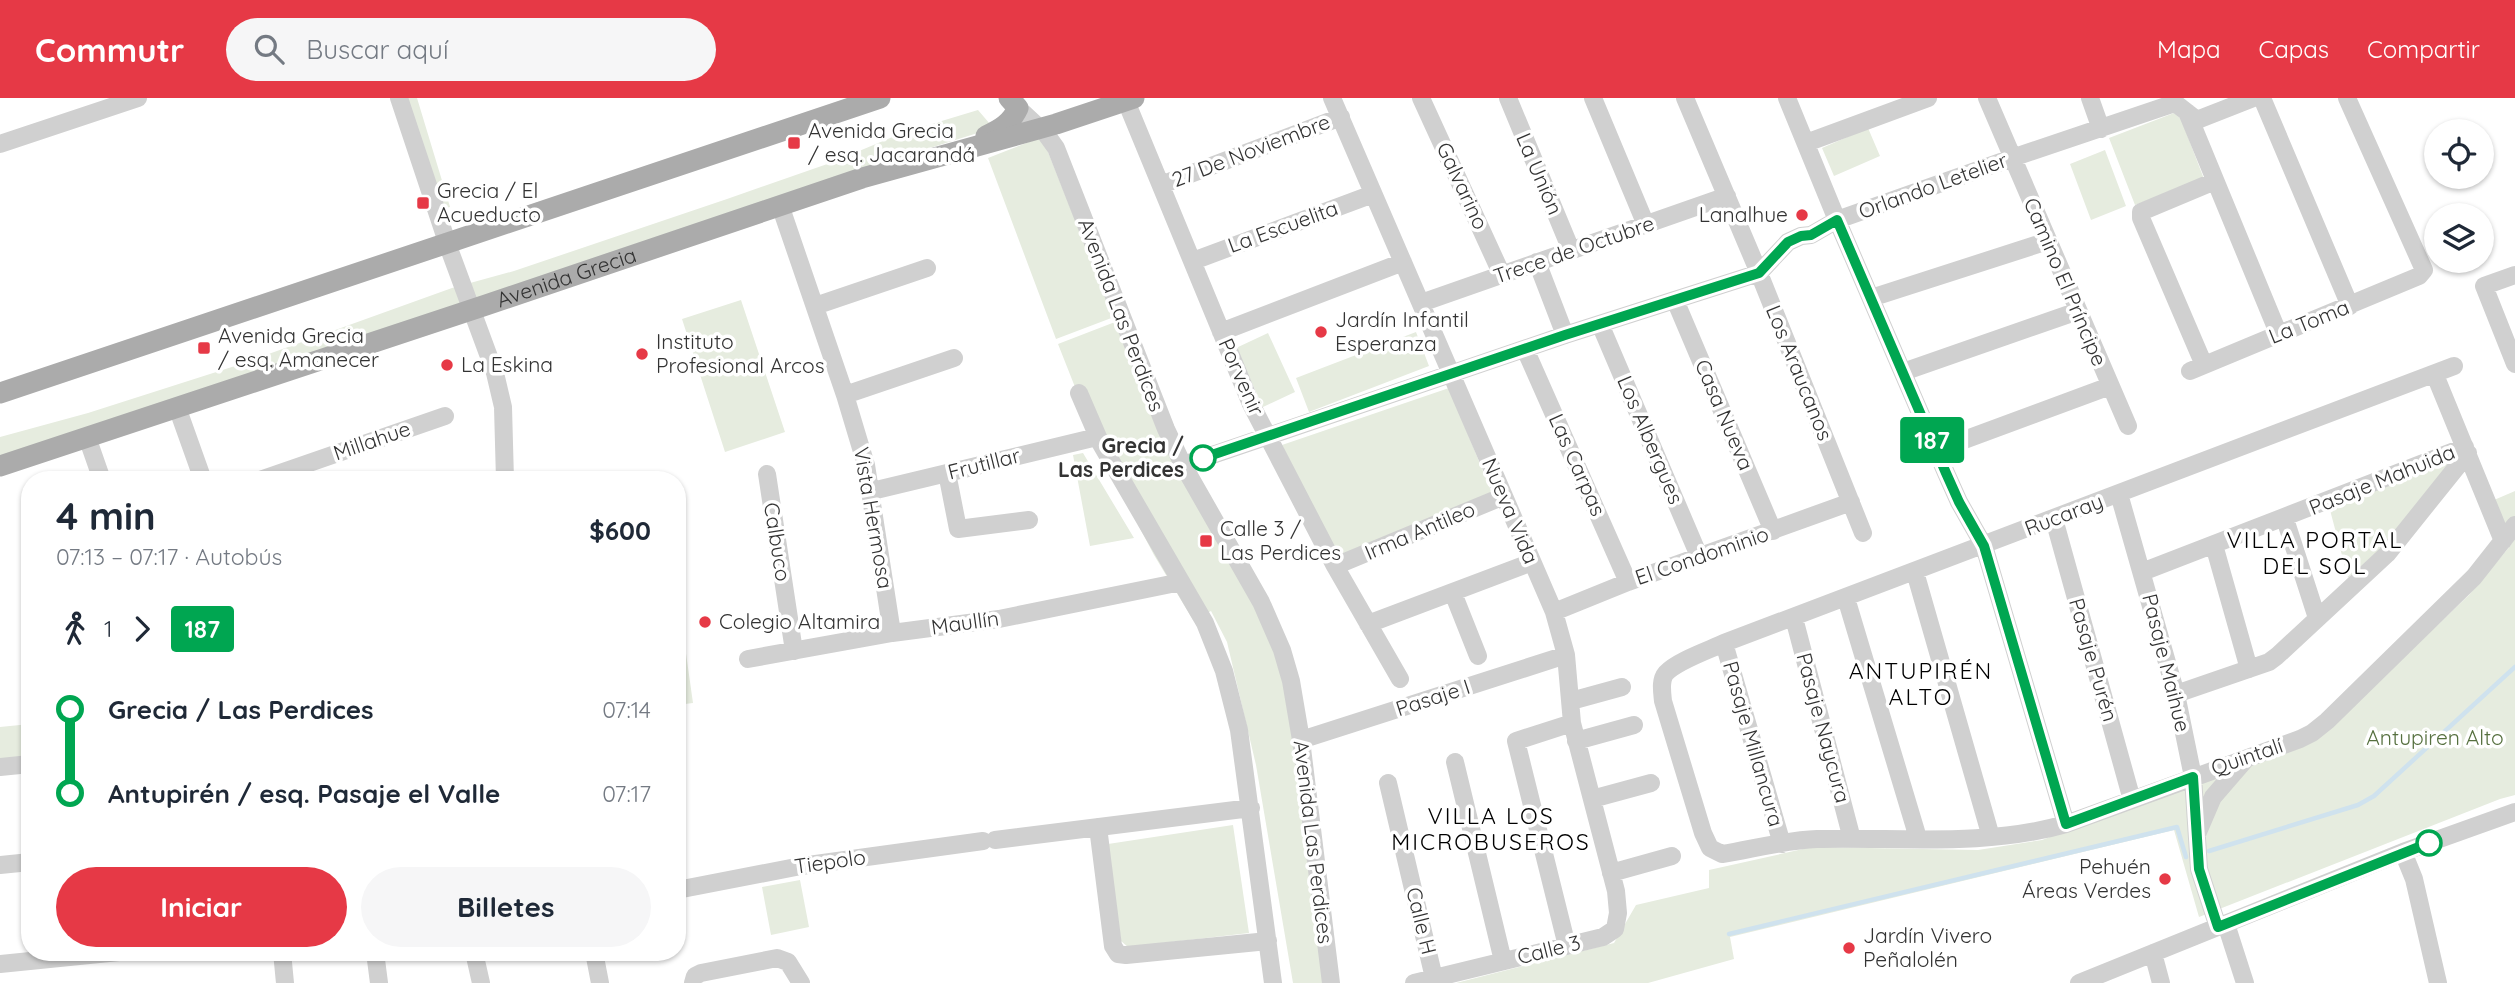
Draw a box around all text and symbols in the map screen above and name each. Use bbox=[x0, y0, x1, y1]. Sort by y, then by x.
search box bbox=[226, 18, 716, 81]
text: Commutr bbox=[35, 29, 184, 70]
icon: search bbox=[250, 30, 288, 68]
text: Buscar aquí bbox=[306, 33, 448, 66]
text: Mapa bbox=[2157, 34, 2221, 64]
text: Capas bbox=[2259, 34, 2329, 64]
text: Compartir bbox=[2367, 34, 2480, 64]
street label: 27 De Noviembre bbox=[1168, 108, 1333, 192]
place label: Avenida Grecia / esq. Jacarandá bbox=[808, 117, 975, 167]
map controls bbox=[2424, 119, 2494, 273]
button: locate bbox=[2424, 119, 2494, 189]
street label: La Unión bbox=[1511, 129, 1569, 218]
marker: Avenida Grecia / esq. Jacarandá bbox=[786, 135, 802, 151]
street label: Galvarino bbox=[1431, 138, 1494, 233]
street label: Orlando Letelier bbox=[1855, 146, 2010, 224]
place label: Grecia / El Acueducto bbox=[437, 177, 541, 227]
street label: La Escuelita bbox=[1224, 194, 1341, 258]
street label: Camino El Príncipe bbox=[2019, 194, 2113, 370]
marker: Grecia / El Acueducto bbox=[415, 195, 431, 211]
place label: Lanalhue bbox=[1699, 201, 1788, 227]
button: layers bbox=[2424, 203, 2494, 273]
marker: Lanalhue bbox=[1794, 207, 1810, 223]
street label: Trece de Octubre bbox=[1490, 209, 1657, 289]
street label: Avenida Las Perdices bbox=[1073, 214, 1171, 415]
street label: Avenida Grecia bbox=[493, 241, 640, 313]
street label: La Toma bbox=[2265, 293, 2353, 349]
street label: Los Araucanos bbox=[1761, 301, 1839, 444]
place label: Jardín Infantil Esperanza bbox=[1335, 306, 1469, 356]
place label: Avenida Grecia / esq. Amanecer bbox=[218, 322, 379, 372]
marker: Jardín Infantil Esperanza bbox=[1313, 324, 1329, 340]
place label: Instituto Profesional Arcos bbox=[656, 328, 825, 378]
street label: Porvenir bbox=[1213, 334, 1270, 419]
marker: Avenida Grecia / esq. Amanecer bbox=[196, 340, 212, 356]
marker: Instituto Profesional Arcos bbox=[634, 346, 650, 362]
place label: La Eskina bbox=[461, 351, 553, 377]
street label: Casa Nueva bbox=[1690, 355, 1760, 474]
marker: La Eskina bbox=[439, 357, 455, 373]
street label: Los Albergues bbox=[1612, 372, 1690, 508]
street label: Las Carpas bbox=[1544, 409, 1612, 520]
street label: Millahue bbox=[330, 415, 414, 465]
line badge: 187 bbox=[1892, 417, 1972, 463]
text: 187 bbox=[1914, 425, 1950, 455]
place label: Grecia / Las Perdices bbox=[1058, 432, 1184, 482]
street label: Pasaje Mahuida bbox=[2305, 438, 2458, 520]
street label: Frutillar bbox=[945, 441, 1023, 485]
street label: Vista Hermosa bbox=[849, 445, 899, 591]
marker: Grecia / Las Perdices bbox=[1190, 445, 1216, 471]
street label: Nueva Vida bbox=[1477, 454, 1545, 567]
street label: Rucaray bbox=[2021, 487, 2107, 541]
text: 4 min bbox=[56, 492, 156, 540]
street label: Irma Antileo bbox=[1360, 495, 1479, 565]
street label: Calbuco bbox=[759, 501, 797, 583]
text: $600 bbox=[589, 514, 651, 547]
place label: Calle 3 / Las Perdices bbox=[1220, 515, 1341, 565]
street label: El Condominio bbox=[1632, 520, 1772, 590]
district label: VILLA PORTAL DEL SOL bbox=[2227, 525, 2403, 580]
marker: Calle 3 / Las Perdices bbox=[1198, 533, 1214, 549]
text: 07:13 – 07:17 · Autobús bbox=[56, 542, 282, 571]
street label: Pasaje Maihue bbox=[2137, 591, 2197, 735]
street label: Pasaje Purén bbox=[2064, 595, 2124, 724]
street label: Maullín bbox=[929, 604, 1000, 640]
place label: Colegio Altamira bbox=[719, 608, 880, 634]
icon: walk bbox=[56, 610, 94, 648]
icon: forward bbox=[123, 610, 161, 648]
text: 1 bbox=[104, 614, 113, 643]
text: 187 bbox=[185, 614, 220, 644]
marker: Colegio Altamira bbox=[697, 614, 713, 630]
street label: Pasaje Naycura bbox=[1791, 650, 1857, 806]
district label: ANTUPIRÉN ALTO bbox=[1849, 656, 1993, 711]
street label: Pasaje Millancura bbox=[1718, 658, 1790, 829]
street label: Pasaje I bbox=[1392, 673, 1473, 721]
text: Grecia / Las Perdices bbox=[108, 693, 374, 726]
text: 07:14 bbox=[602, 695, 651, 724]
park label: Antupiren Alto bbox=[2366, 724, 2504, 750]
street label: Quintalí bbox=[2207, 732, 2286, 780]
street label: Avenida Las Perdices bbox=[1289, 739, 1339, 945]
text: Antupirén / esq. Pasaje el Valle bbox=[108, 777, 500, 810]
text: 07:17 bbox=[602, 779, 651, 808]
district label: VILLA LOS MICROBUSEROS bbox=[1391, 801, 1591, 856]
unlabelled marker bbox=[2416, 830, 2442, 856]
street label: Tiepolo bbox=[793, 843, 867, 879]
place label: Pehuén Áreas Verdes bbox=[2022, 853, 2151, 903]
button: Iniciar bbox=[56, 867, 347, 947]
button: Billetes bbox=[361, 867, 651, 947]
marker: Pehuén Áreas Verdes bbox=[2157, 871, 2173, 887]
street label: Calle H bbox=[1401, 884, 1443, 957]
place label: Jardín Vivero Peñalolén bbox=[1863, 922, 1992, 972]
street label: Calle 3 bbox=[1514, 929, 1583, 969]
marker: Jardín Vivero Peñalolén bbox=[1841, 940, 1857, 956]

